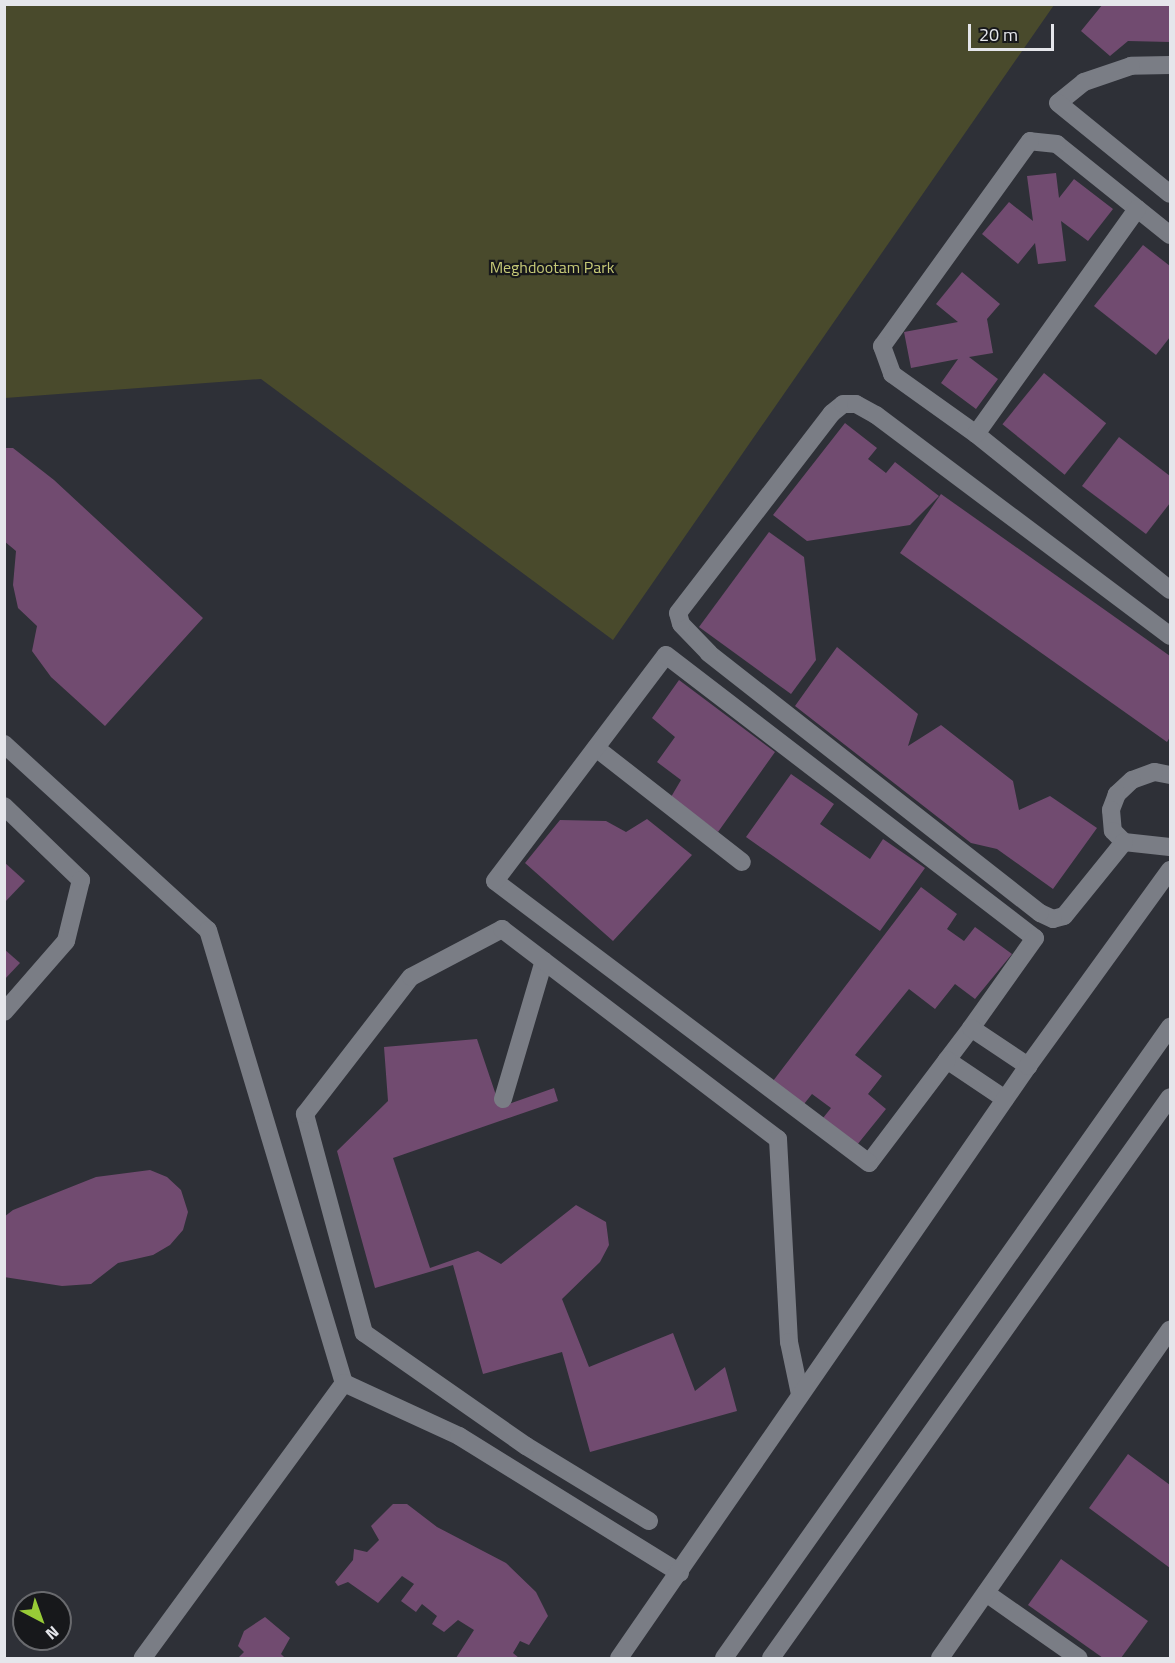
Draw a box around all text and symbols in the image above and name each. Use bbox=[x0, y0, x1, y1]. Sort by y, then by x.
scale bar bbox=[971, 12, 1056, 50]
text: 20 m bbox=[979, 21, 1018, 48]
park label: Meghdootam Park bbox=[490, 257, 614, 277]
north arrow bbox=[12, 1591, 72, 1651]
text: N bbox=[40, 1620, 65, 1646]

